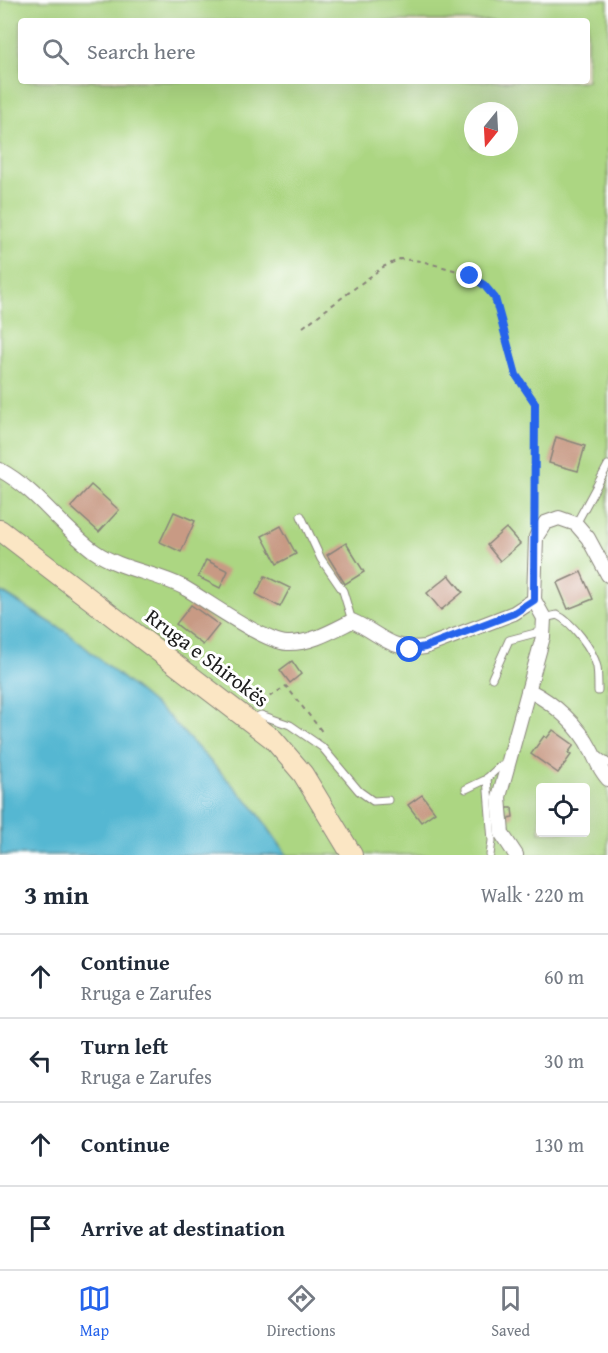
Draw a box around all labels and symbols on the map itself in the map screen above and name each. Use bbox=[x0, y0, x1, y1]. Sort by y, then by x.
north arrow bbox=[464, 102, 518, 156]
route end bbox=[456, 262, 482, 288]
street label: Rruga e Shirokës bbox=[139, 601, 276, 714]
route start bbox=[396, 636, 422, 662]

